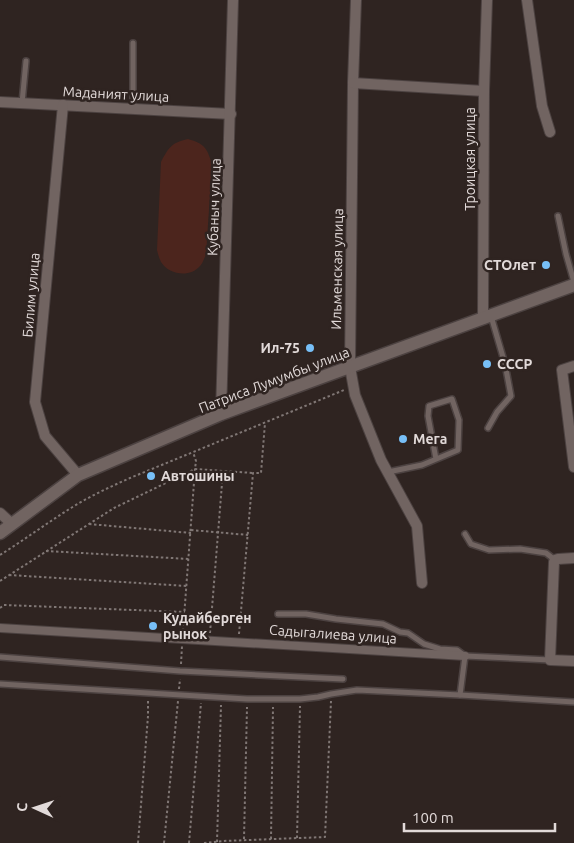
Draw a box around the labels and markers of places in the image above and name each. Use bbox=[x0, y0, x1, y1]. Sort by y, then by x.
place label: СТОлет bbox=[484, 257, 536, 273]
marker: СТОлет bbox=[540, 259, 552, 271]
place label: Ил-75 bbox=[260, 340, 300, 356]
marker: Ил-75 bbox=[304, 342, 316, 354]
place label: СССР bbox=[497, 356, 532, 372]
marker: СССР bbox=[481, 358, 493, 370]
place label: Мега bbox=[413, 431, 447, 447]
marker: Мега bbox=[397, 433, 409, 445]
place label: Автошины bbox=[161, 468, 235, 484]
marker: Автошины bbox=[145, 470, 157, 482]
place label: Кудайберген рынок bbox=[163, 610, 252, 642]
marker: Кудайберген рынок bbox=[147, 620, 159, 632]

